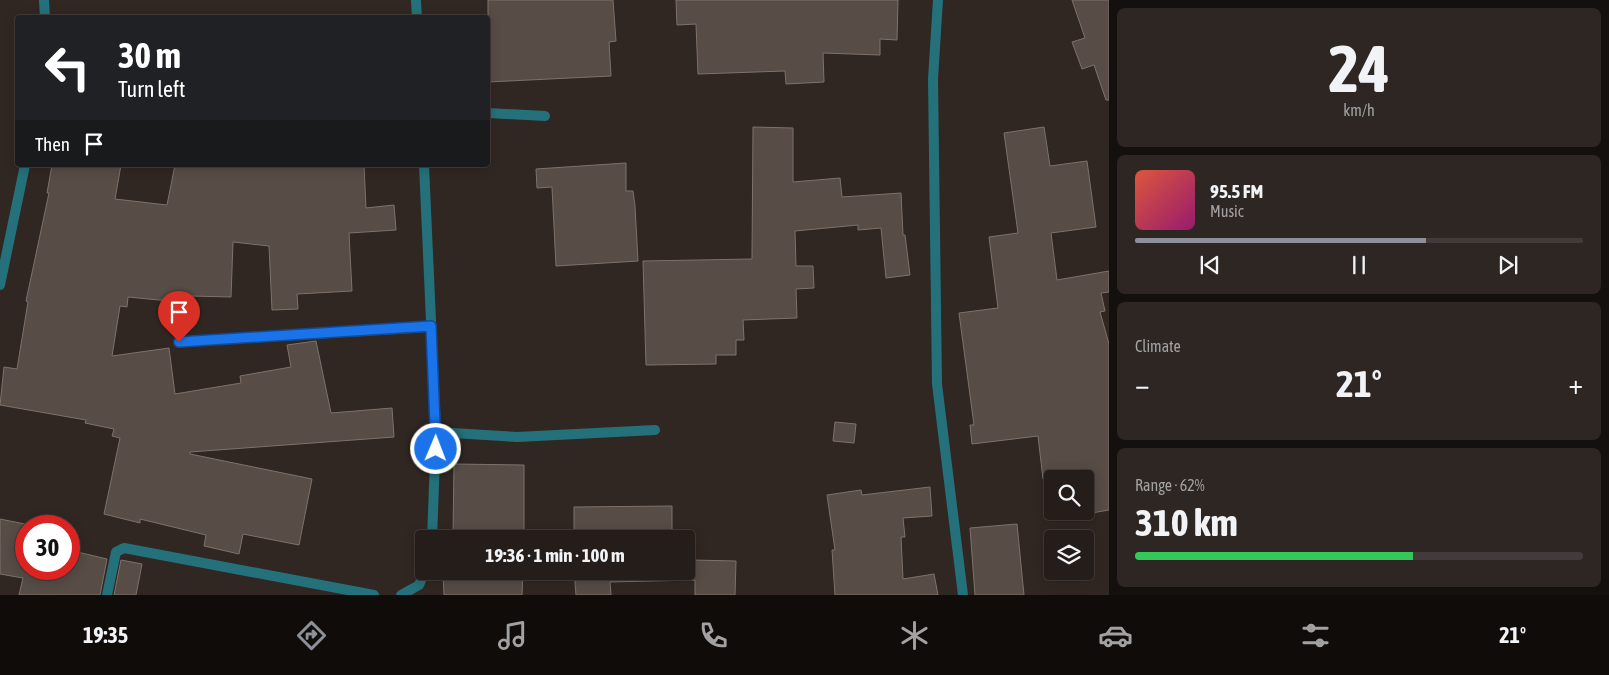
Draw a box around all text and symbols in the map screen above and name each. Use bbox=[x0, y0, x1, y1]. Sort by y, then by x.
text: 24 bbox=[1328, 31, 1390, 106]
icon: left bbox=[35, 35, 100, 100]
text: 30 m bbox=[118, 35, 181, 75]
text: Turn left bbox=[118, 76, 185, 102]
text: km/h bbox=[1343, 101, 1375, 119]
icon: arrive bbox=[80, 130, 108, 158]
text: Then bbox=[35, 133, 70, 155]
text: 95.5 FM bbox=[1210, 180, 1263, 202]
text: Music bbox=[1210, 202, 1244, 220]
icon: previous bbox=[1196, 251, 1224, 279]
icon: pause bbox=[1345, 251, 1373, 279]
icon: next bbox=[1494, 251, 1522, 279]
pin bbox=[158, 291, 200, 342]
icon: arrive bbox=[165, 298, 193, 326]
text: Climate bbox=[1135, 337, 1181, 355]
text: 21° bbox=[1336, 362, 1382, 405]
text: − bbox=[1135, 368, 1150, 400]
text: + bbox=[1568, 368, 1583, 400]
position arrow bbox=[409, 422, 461, 474]
map controls bbox=[1044, 470, 1094, 580]
button: search bbox=[1044, 470, 1094, 520]
text: Range · 62% bbox=[1135, 476, 1205, 494]
text: 310 km bbox=[1135, 501, 1238, 544]
speed limit sign: 30 bbox=[15, 515, 80, 580]
button: layers bbox=[1044, 530, 1094, 580]
text: 19:36 · 1 min · 100 m bbox=[485, 544, 625, 566]
icon: directions bbox=[294, 618, 329, 653]
icon: music bbox=[495, 618, 530, 653]
icon: phone bbox=[696, 618, 731, 653]
icon: climate bbox=[897, 618, 932, 653]
icon: car bbox=[1098, 618, 1133, 653]
icon: filters bbox=[1298, 618, 1333, 653]
text: 19:35 bbox=[83, 622, 128, 648]
text: 21° bbox=[1499, 622, 1526, 648]

